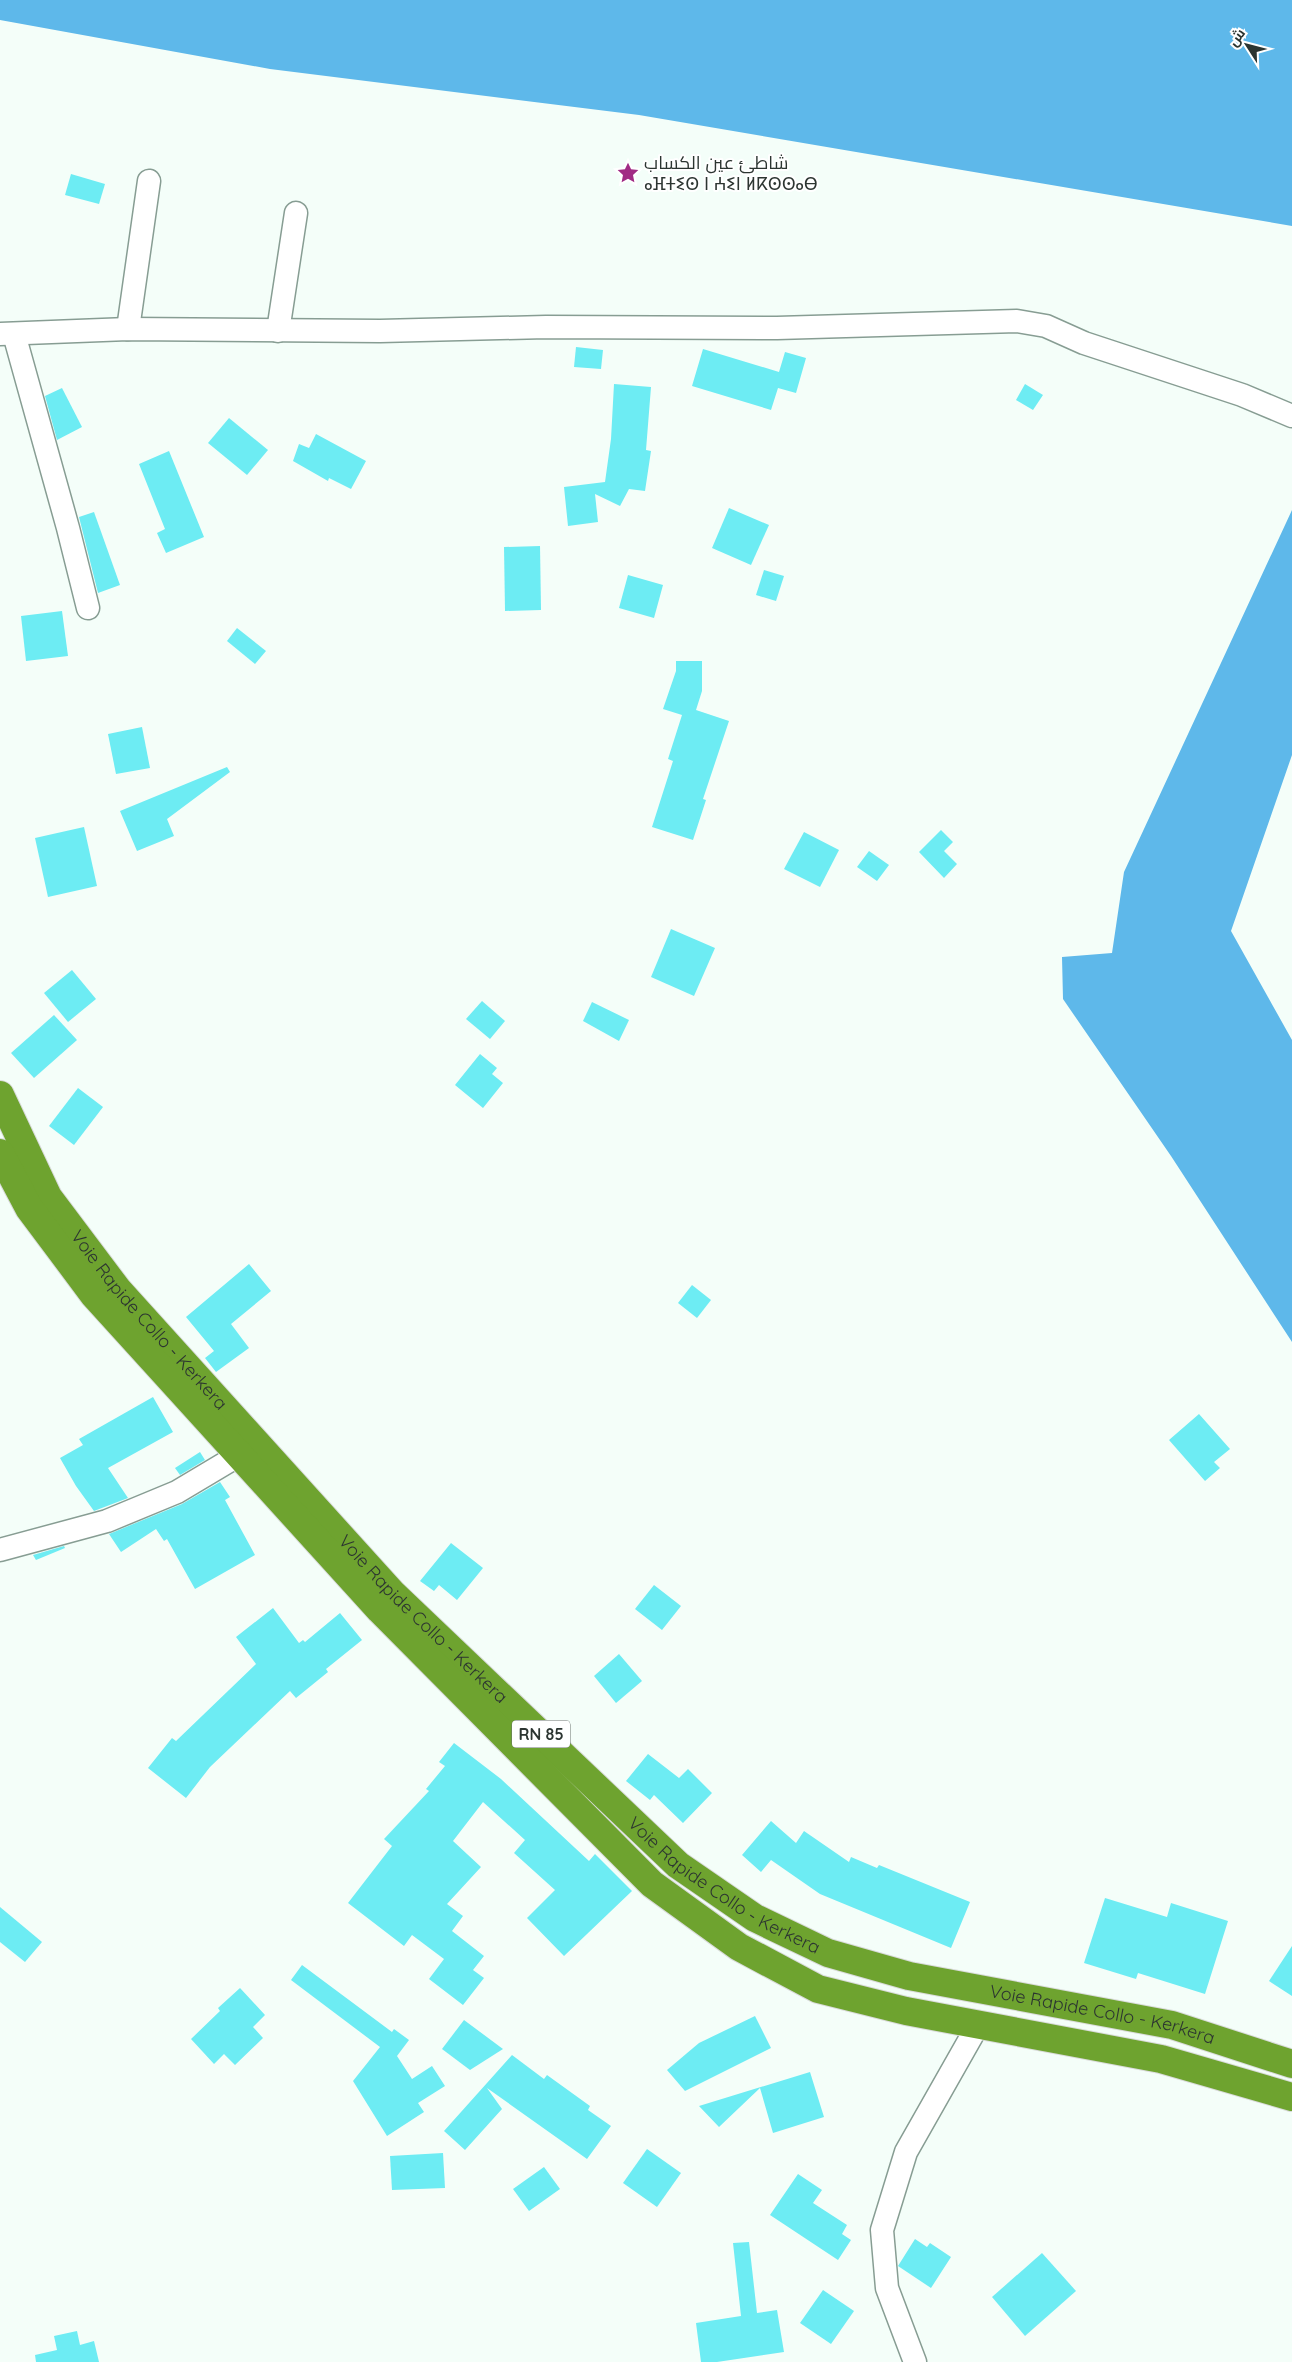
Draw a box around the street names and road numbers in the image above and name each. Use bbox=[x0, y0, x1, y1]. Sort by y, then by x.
street label: Voie Rapide Collo - Kerkera bbox=[66, 1225, 233, 1414]
street label: Voie Rapide Collo - Kerkera bbox=[334, 1530, 513, 1708]
road number: RN 85 bbox=[512, 1720, 570, 1748]
street label: Voie Rapide Collo - Kerkera bbox=[623, 1811, 824, 1959]
street label: Voie Rapide Collo - Kerkera bbox=[988, 1979, 1218, 2049]

